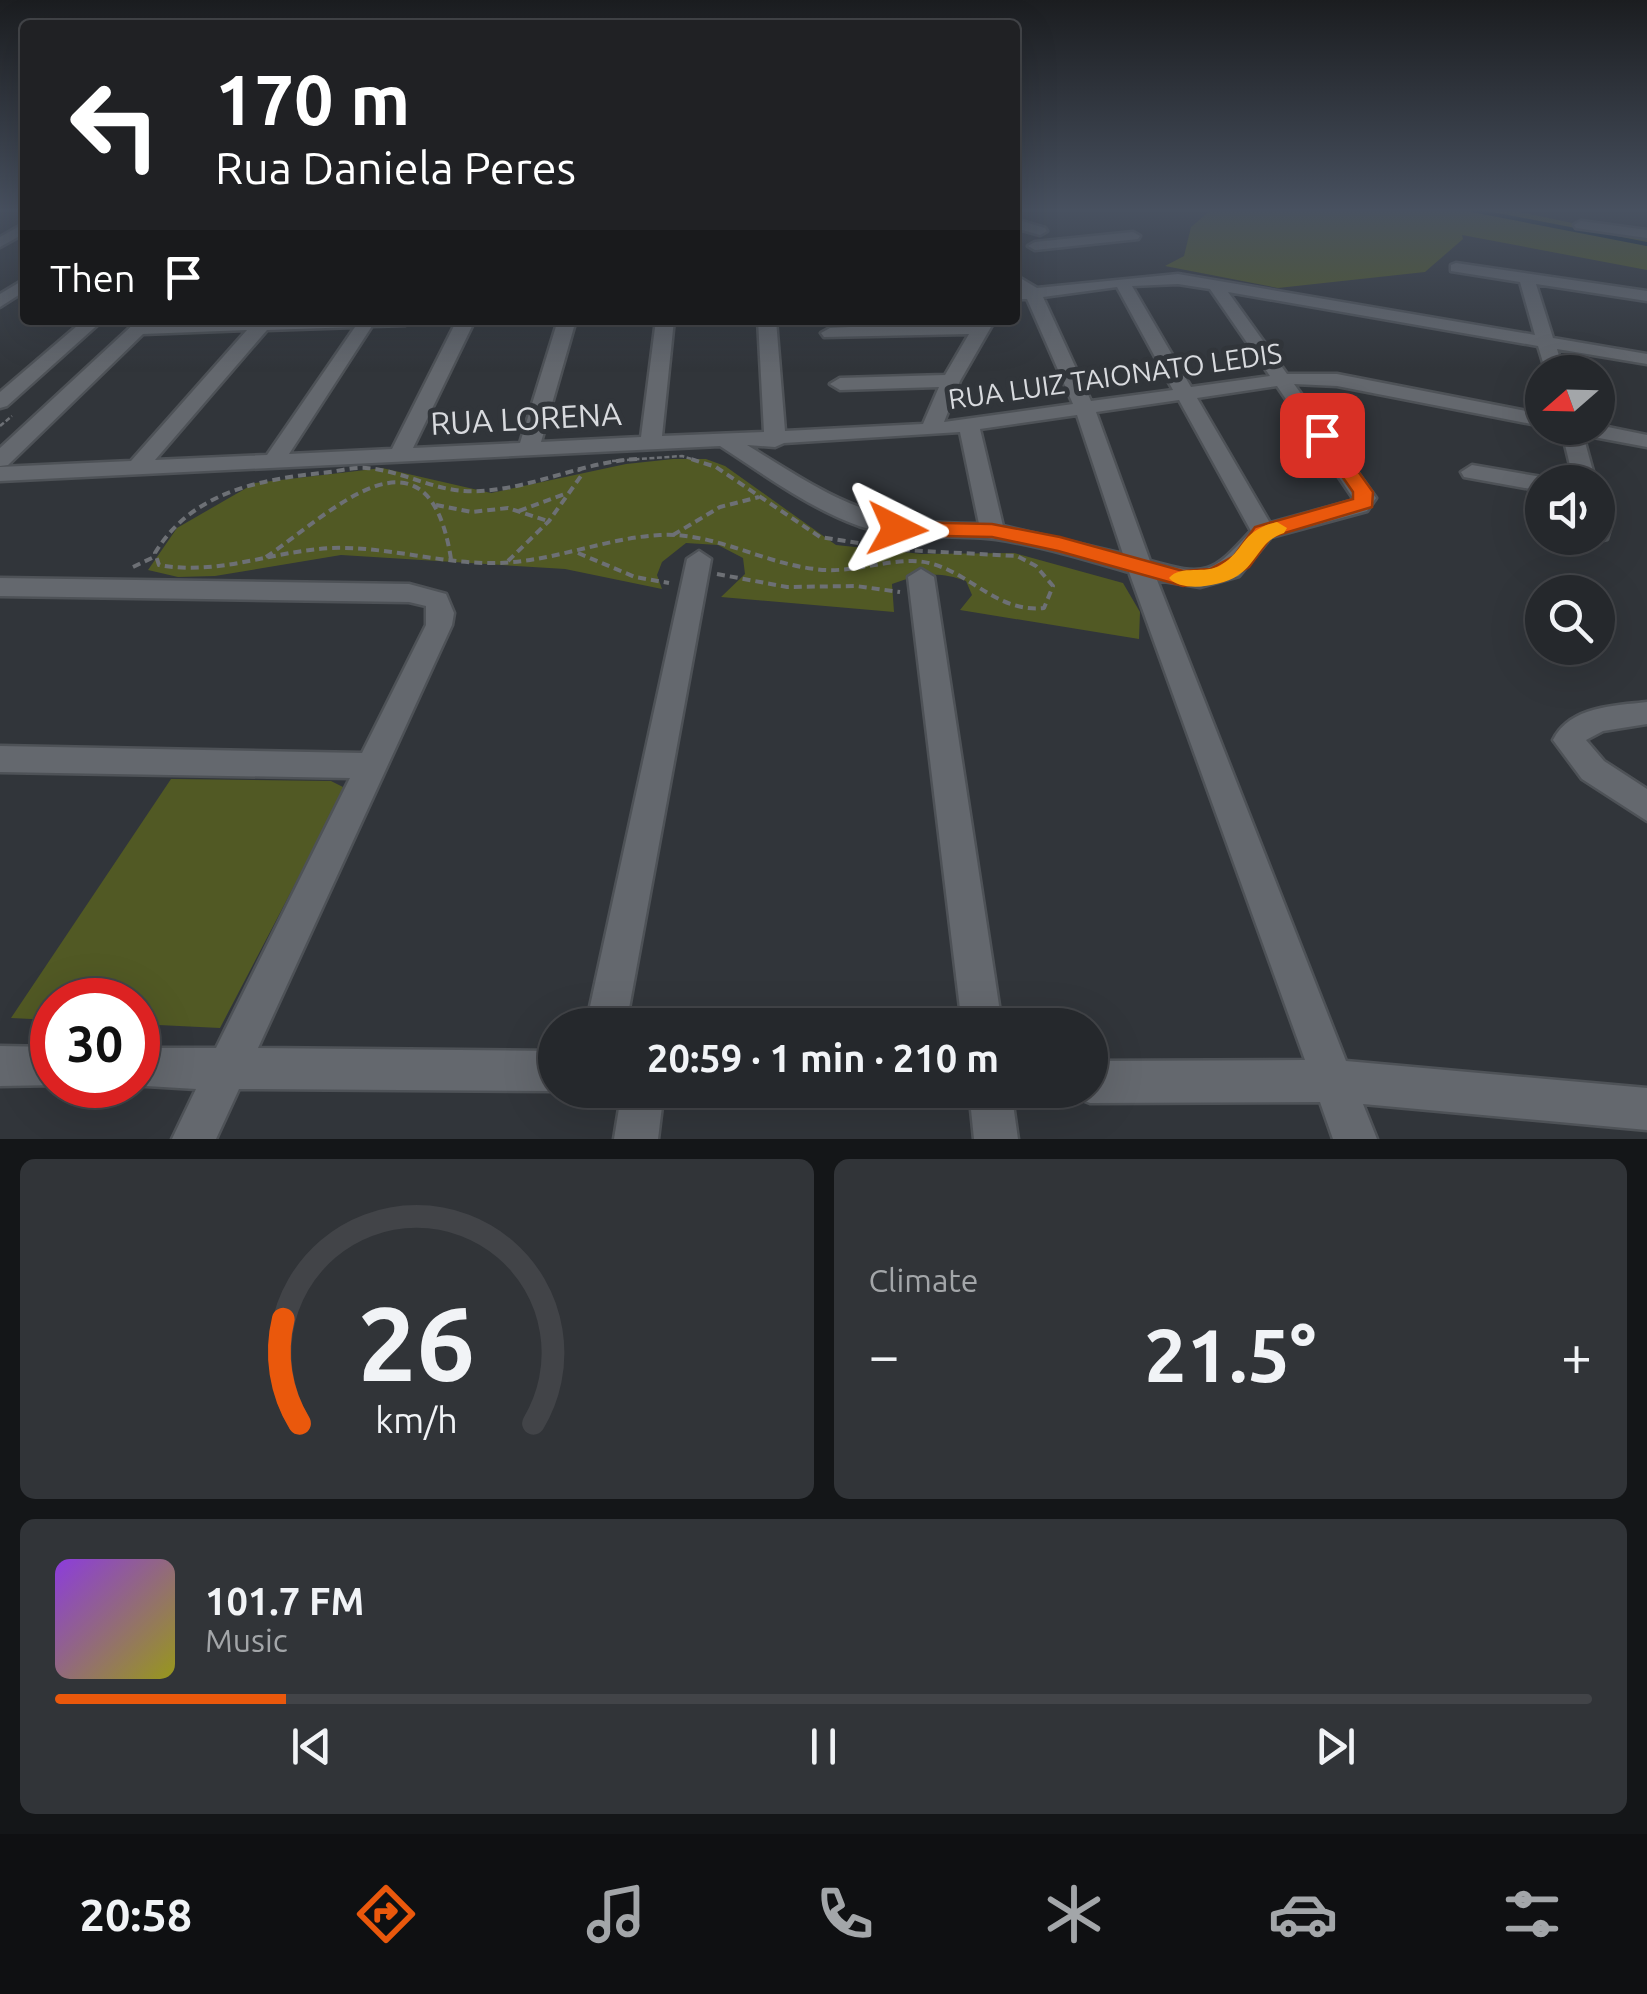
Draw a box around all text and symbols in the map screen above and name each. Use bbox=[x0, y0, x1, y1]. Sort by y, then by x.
icon: left bbox=[50, 60, 180, 190]
text: 170 m bbox=[215, 60, 410, 138]
text: Rua Daniela Peres bbox=[215, 142, 576, 193]
icon: arrive bbox=[156, 250, 211, 305]
text: Then bbox=[50, 257, 136, 299]
street label: RUA LUIZ TAIONATO LEDIS bbox=[946, 337, 1284, 414]
north arrow bbox=[1525, 355, 1615, 445]
map controls bbox=[1525, 355, 1615, 665]
pin bbox=[1280, 393, 1365, 478]
street label: RUA LORENA bbox=[429, 395, 623, 441]
icon: arrive bbox=[1295, 408, 1350, 463]
button: sound bbox=[1525, 465, 1615, 555]
position arrow bbox=[845, 477, 949, 581]
button: search bbox=[1525, 575, 1615, 665]
speed limit sign: 30 bbox=[30, 978, 160, 1108]
text: 20:59 · 1 min · 210 m bbox=[647, 1037, 999, 1079]
text: Climate bbox=[869, 1262, 979, 1298]
text: 26 bbox=[358, 1284, 475, 1401]
text: 21.5° bbox=[1144, 1312, 1316, 1396]
text: − bbox=[869, 1324, 900, 1385]
text: + bbox=[1561, 1324, 1592, 1385]
text: km/h bbox=[375, 1400, 458, 1440]
text: 101.7 FM bbox=[205, 1580, 364, 1622]
text: Music bbox=[205, 1622, 288, 1658]
icon: previous bbox=[284, 1719, 339, 1774]
icon: pause bbox=[796, 1719, 851, 1774]
icon: next bbox=[1308, 1719, 1363, 1774]
icon: directions bbox=[351, 1879, 421, 1949]
icon: music bbox=[581, 1879, 651, 1949]
icon: phone bbox=[810, 1879, 880, 1949]
icon: climate bbox=[1039, 1879, 1109, 1949]
icon: car bbox=[1268, 1879, 1338, 1949]
icon: filters bbox=[1497, 1879, 1567, 1949]
text: 20:58 bbox=[80, 1889, 192, 1940]

